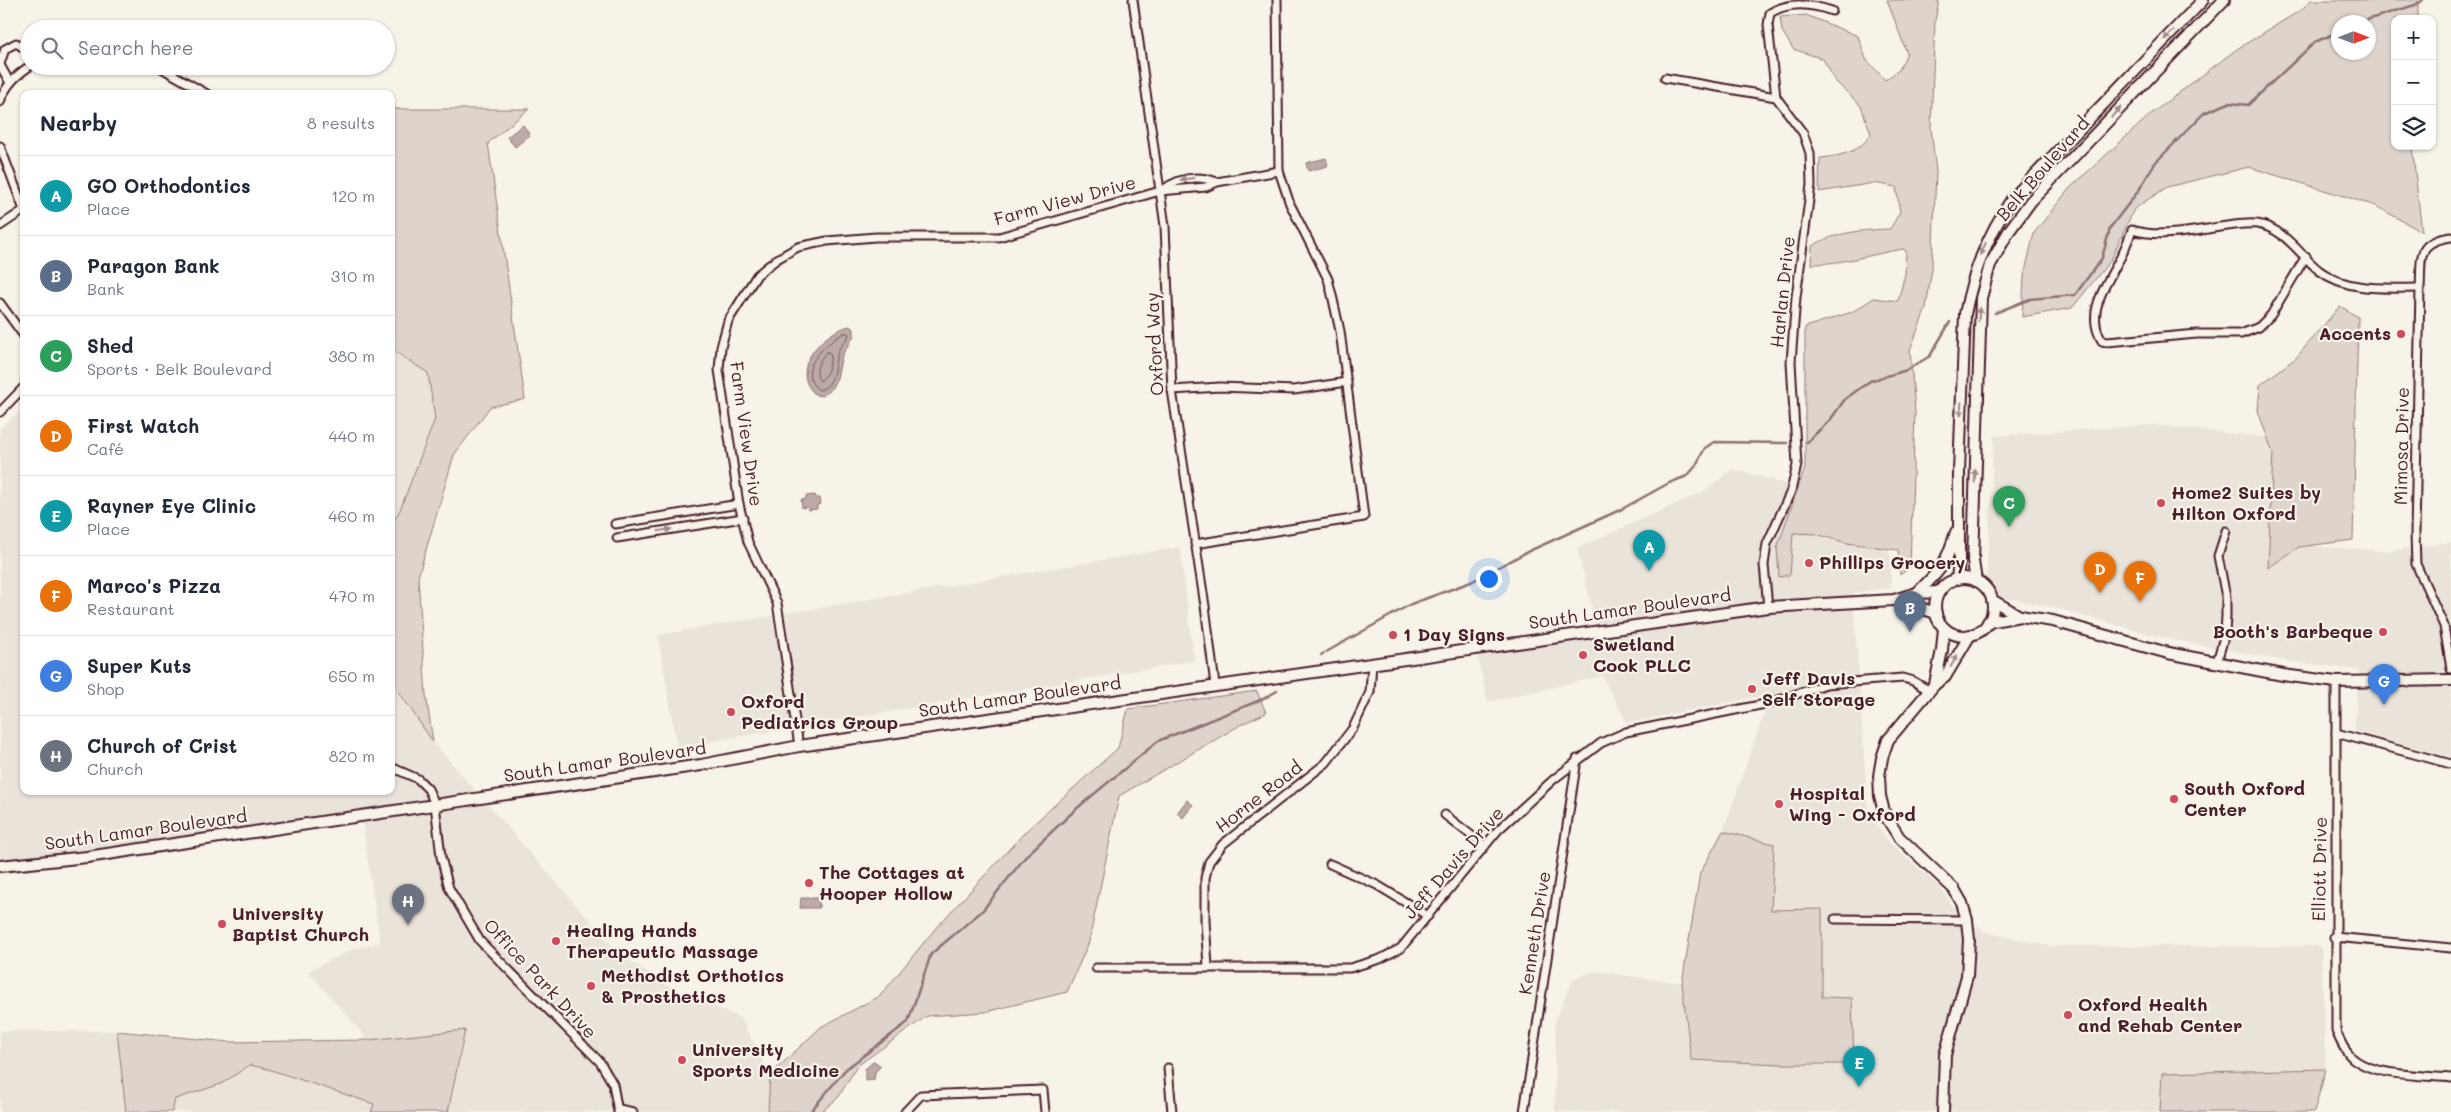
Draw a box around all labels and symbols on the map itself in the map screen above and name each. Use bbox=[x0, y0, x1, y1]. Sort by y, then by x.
north arrow bbox=[2331, 15, 2376, 60]
one-way arrow bbox=[2163, 29, 2175, 41]
one-way arrow bbox=[2110, 106, 2122, 118]
street label: Belk Boulevard bbox=[1990, 111, 2094, 226]
street label: Farm View Drive bbox=[991, 170, 1138, 231]
one-way arrow bbox=[1179, 175, 1195, 183]
street label: Harlan Drive bbox=[1764, 235, 1800, 349]
one-way arrow bbox=[1979, 242, 1987, 256]
street label: Oxford Way bbox=[1139, 292, 1169, 396]
one-way arrow bbox=[1976, 306, 1984, 322]
place label: Accents bbox=[2319, 321, 2391, 345]
marker: Accents bbox=[2395, 328, 2407, 340]
street label: Farm View Drive bbox=[725, 360, 769, 508]
street label: Mimosa Drive bbox=[2388, 387, 2414, 505]
one-way arrow bbox=[1957, 401, 1965, 417]
one-way arrow bbox=[1972, 468, 1980, 484]
place label: Home2 Suites by Hilton Oxford bbox=[2171, 480, 2321, 525]
pin: C bbox=[1993, 486, 2025, 527]
marker: Home2 Suites by Hilton Oxford bbox=[2155, 497, 2167, 509]
one-way arrow bbox=[657, 526, 673, 534]
pin: A bbox=[1633, 530, 1665, 571]
place label: Phillips Grocery bbox=[1819, 550, 1966, 574]
pin: D bbox=[2084, 552, 2116, 593]
marker: Phillips Grocery bbox=[1803, 557, 1815, 569]
pin: F bbox=[2124, 561, 2156, 602]
your location bbox=[1476, 566, 1502, 592]
street label: South Lamar Boulevard bbox=[1527, 582, 1733, 634]
pin: B bbox=[1894, 591, 1926, 632]
place label: Booth's Barbeque bbox=[2213, 619, 2373, 643]
place label: 1 Day Signs bbox=[1403, 622, 1505, 646]
marker: Booth's Barbeque bbox=[2377, 626, 2389, 638]
marker: 1 Day Signs bbox=[1387, 629, 1399, 641]
place label: Swetland Cook PLLC bbox=[1593, 632, 1691, 677]
marker: Swetland Cook PLLC bbox=[1577, 649, 1589, 661]
one-way arrow bbox=[1950, 654, 1958, 669]
pin: G bbox=[2368, 664, 2400, 705]
place label: Jeff Davis Self Storage bbox=[1762, 666, 1875, 711]
street label: South Lamar Boulevard bbox=[917, 670, 1123, 722]
marker: Jeff Davis Self Storage bbox=[1746, 683, 1758, 695]
place label: Oxford Pediatrics Group bbox=[741, 689, 898, 734]
marker: Oxford Pediatrics Group bbox=[725, 706, 737, 718]
street label: South Lamar Boulevard bbox=[502, 735, 708, 787]
street label: Horne Road bbox=[1210, 755, 1307, 838]
place label: South Oxford Center bbox=[2184, 776, 2305, 821]
place label: Hospital Wing - Oxford bbox=[1789, 781, 1916, 826]
marker: South Oxford Center bbox=[2168, 793, 2180, 805]
marker: Hospital Wing - Oxford bbox=[1773, 798, 1785, 810]
street label: Jeff Davis Drive bbox=[1398, 801, 1509, 924]
street label: South Lamar Boulevard bbox=[43, 803, 249, 855]
street label: Elliott Drive bbox=[2306, 816, 2332, 922]
place label: The Cottages at Hooper Hollow bbox=[819, 860, 965, 905]
street label: Kenneth Drive bbox=[1512, 869, 1556, 996]
marker: The Cottages at Hooper Hollow bbox=[803, 877, 815, 889]
pin: H bbox=[392, 884, 424, 925]
place label: University Baptist Church bbox=[232, 901, 369, 946]
street label: Office Park Drive bbox=[479, 913, 603, 1043]
marker: University Baptist Church bbox=[216, 918, 228, 930]
place label: Healing Hands Therapeutic Massage bbox=[566, 918, 758, 963]
marker: Healing Hands Therapeutic Massage bbox=[550, 935, 562, 947]
place label: Methodist Orthotics & Prosthetics bbox=[601, 963, 784, 1008]
marker: Methodist Orthotics & Prosthetics bbox=[585, 980, 597, 992]
place label: Oxford Health and Rehab Center bbox=[2078, 992, 2242, 1037]
marker: Oxford Health and Rehab Center bbox=[2062, 1009, 2074, 1021]
place label: University Sports Medicine bbox=[692, 1037, 839, 1082]
pin: E bbox=[1843, 1046, 1875, 1087]
marker: University Sports Medicine bbox=[676, 1054, 688, 1066]

